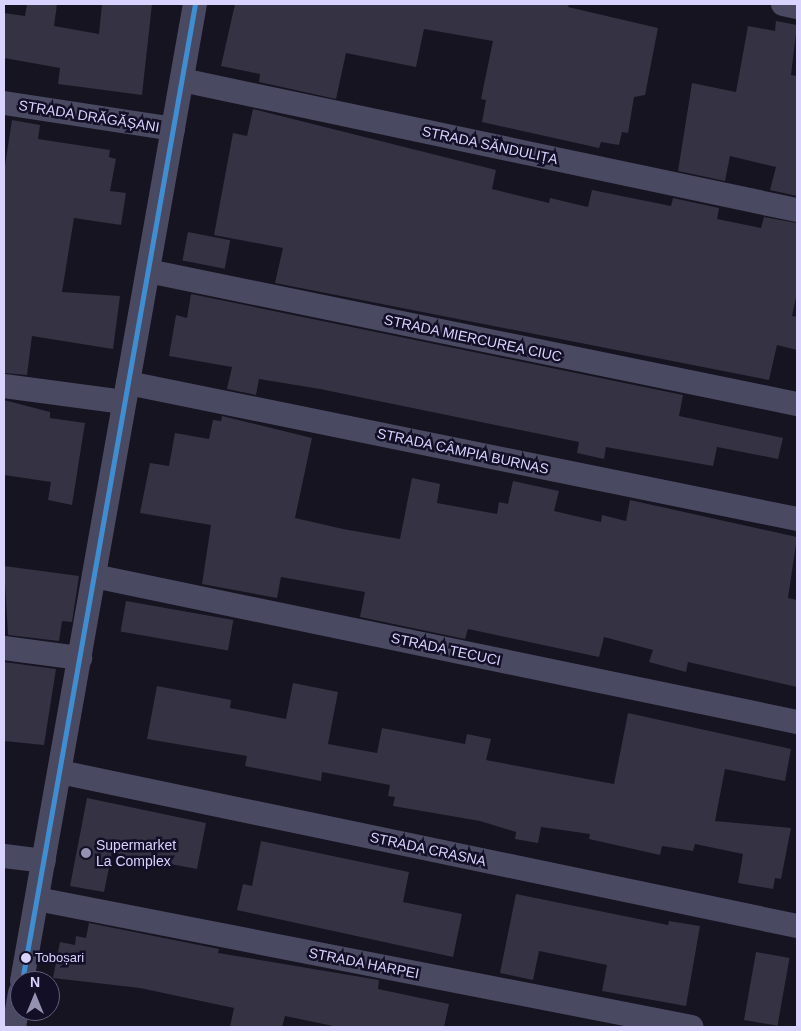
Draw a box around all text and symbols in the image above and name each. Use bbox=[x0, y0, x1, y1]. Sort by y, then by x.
street label: STRADA DRĂGĂȘANI bbox=[17, 97, 161, 135]
street label: STRADA SĂNDULIȚA bbox=[420, 122, 560, 168]
street label: STRADA MIERCUREA CIUC bbox=[382, 311, 564, 365]
street label: STRADA CÂMPIA BURNAS bbox=[375, 424, 551, 478]
street label: STRADA TECUCI bbox=[389, 629, 503, 669]
street label: STRADA CRASNA bbox=[368, 828, 488, 870]
place label: Supermarket La Complex bbox=[96, 837, 176, 870]
marker: Supermarket La Complex bbox=[80, 847, 92, 859]
street label: STRADA HARPEI bbox=[307, 944, 421, 982]
place label: Toboșari bbox=[35, 950, 84, 966]
marker: Toboșari bbox=[21, 953, 31, 963]
north arrow bbox=[10, 971, 60, 1021]
text: N bbox=[30, 974, 40, 990]

